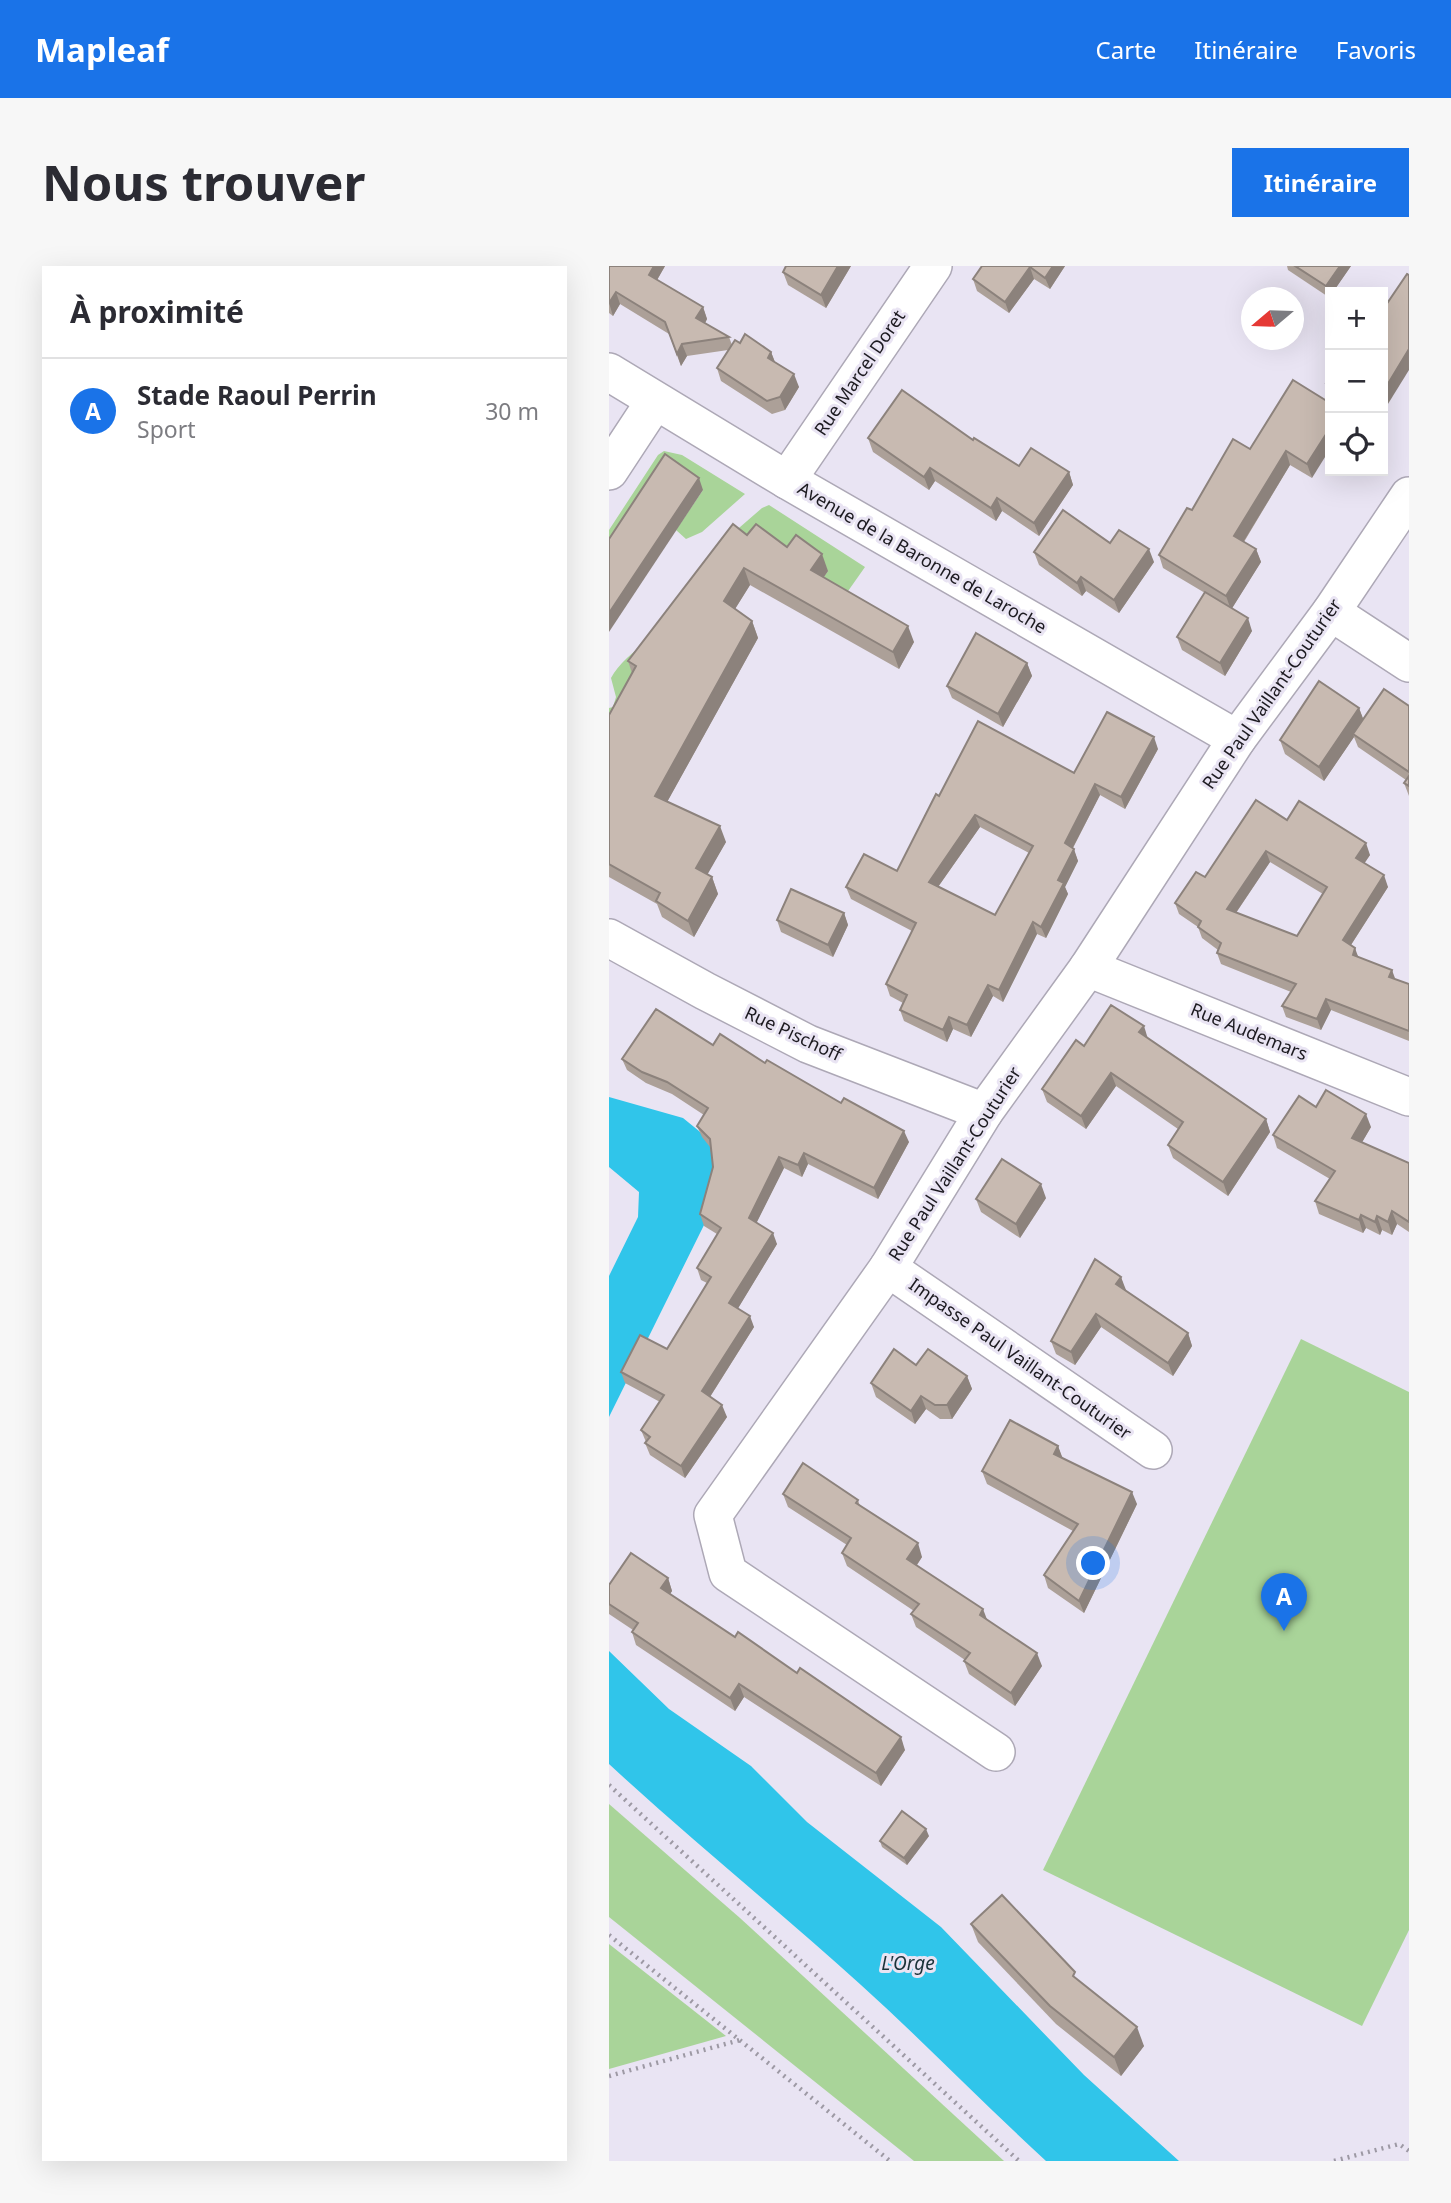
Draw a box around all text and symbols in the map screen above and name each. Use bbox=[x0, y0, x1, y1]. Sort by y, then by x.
text: Mapleaf bbox=[35, 27, 169, 72]
text: Carte bbox=[1096, 33, 1156, 66]
text: Itinéraire bbox=[1194, 33, 1298, 66]
text: Favoris bbox=[1336, 33, 1416, 66]
button: Itinéraire bbox=[1232, 148, 1409, 217]
text: Nous trouver bbox=[42, 149, 365, 215]
north arrow bbox=[1241, 287, 1304, 350]
map controls bbox=[1325, 287, 1388, 476]
button: + bbox=[1325, 287, 1388, 350]
text: À proximité bbox=[70, 291, 244, 332]
street label: Rue Marcel Doret bbox=[808, 305, 910, 440]
button: − bbox=[1325, 350, 1388, 413]
text: Stade Raoul Perrin bbox=[137, 377, 377, 413]
text: A bbox=[85, 395, 101, 427]
text: 30 m bbox=[485, 395, 539, 427]
text: Sport bbox=[137, 413, 196, 445]
button: locate bbox=[1325, 413, 1388, 476]
street label: Avenue de la Baronne de Laroche bbox=[794, 476, 1051, 638]
street label: Rue Paul Vaillant-Couturier bbox=[1196, 593, 1347, 793]
street label: Rue Audemars bbox=[1187, 997, 1311, 1065]
street label: Rue Pischoff bbox=[741, 1000, 847, 1067]
street label: Rue Paul Vaillant-Couturier bbox=[882, 1061, 1026, 1265]
street label: Impasse Paul Vaillant-Couturier bbox=[905, 1272, 1137, 1445]
your location bbox=[1076, 1546, 1110, 1580]
pin: A bbox=[1261, 1573, 1307, 1631]
water label: L'Orge bbox=[881, 1950, 935, 1976]

